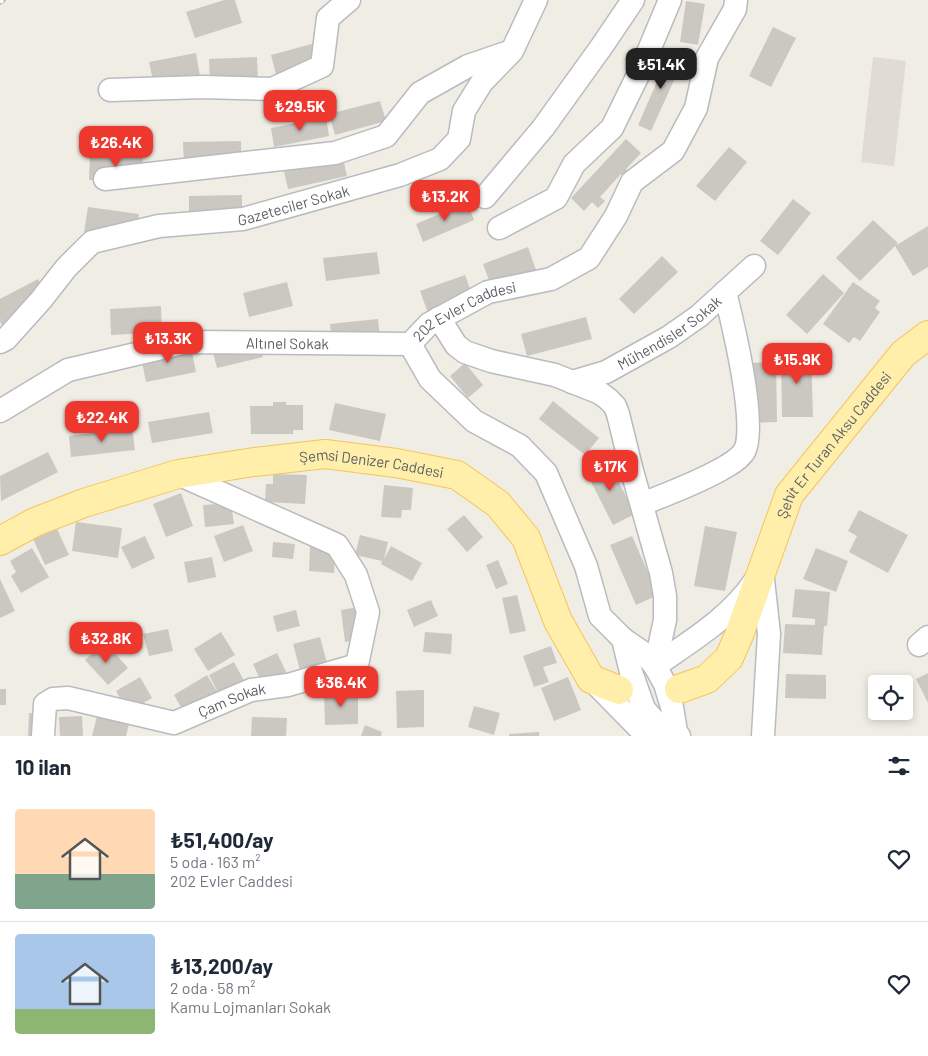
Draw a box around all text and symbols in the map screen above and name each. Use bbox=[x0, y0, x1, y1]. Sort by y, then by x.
pin: ₺51.4K bbox=[620, 48, 702, 90]
text: ₺51.4K bbox=[637, 54, 685, 73]
pin: ₺29.5K bbox=[259, 90, 341, 132]
text: ₺29.5K bbox=[275, 96, 325, 115]
pin: ₺26.4K bbox=[75, 126, 157, 168]
text: ₺26.4K bbox=[90, 132, 142, 151]
pin: ₺13.2K bbox=[404, 180, 486, 222]
street label: Gazeteciler Sokak bbox=[237, 181, 352, 228]
text: ₺13.2K bbox=[421, 186, 469, 205]
street label: 202 Evler Caddesi bbox=[409, 278, 517, 345]
street label: Mühendisler Sokak bbox=[614, 291, 725, 373]
pin: ₺13.3K bbox=[127, 322, 209, 364]
text: ₺13.3K bbox=[144, 328, 192, 347]
street label: Altınel Sokak bbox=[246, 334, 330, 352]
pin: ₺15.9K bbox=[756, 342, 838, 385]
text: ₺15.9K bbox=[773, 349, 821, 368]
street label: Şehit Er Turan Aksu Caddesi bbox=[772, 368, 894, 521]
pin: ₺22.4K bbox=[61, 400, 143, 443]
text: ₺22.4K bbox=[76, 407, 128, 426]
street label: Şemsi Denizer Caddesi bbox=[298, 445, 445, 481]
pin: ₺17K bbox=[580, 450, 640, 492]
text: ₺17K bbox=[593, 456, 627, 475]
pin: ₺32.8K bbox=[65, 622, 147, 664]
text: ₺32.8K bbox=[81, 628, 131, 647]
pin: ₺36.4K bbox=[300, 666, 382, 708]
text: ₺36.4K bbox=[315, 672, 367, 691]
map controls bbox=[868, 675, 913, 720]
button: locate bbox=[868, 675, 913, 720]
street label: Çam Sokak bbox=[195, 679, 267, 721]
icon: filters bbox=[885, 752, 913, 780]
text: 10 ilan bbox=[15, 754, 71, 779]
text: ₺51,400/ay bbox=[170, 827, 274, 852]
icon: home bbox=[55, 829, 115, 889]
icon: heart bbox=[885, 845, 913, 873]
text: 5 oda · 163 m² bbox=[170, 852, 261, 871]
text: 202 Evler Caddesi bbox=[170, 871, 293, 890]
text: ₺13,200/ay bbox=[170, 953, 273, 978]
icon: home bbox=[55, 954, 115, 1014]
icon: heart bbox=[885, 970, 913, 998]
text: 2 oda · 58 m² bbox=[170, 978, 255, 997]
text: Kamu Lojmanları Sokak bbox=[170, 997, 331, 1016]

